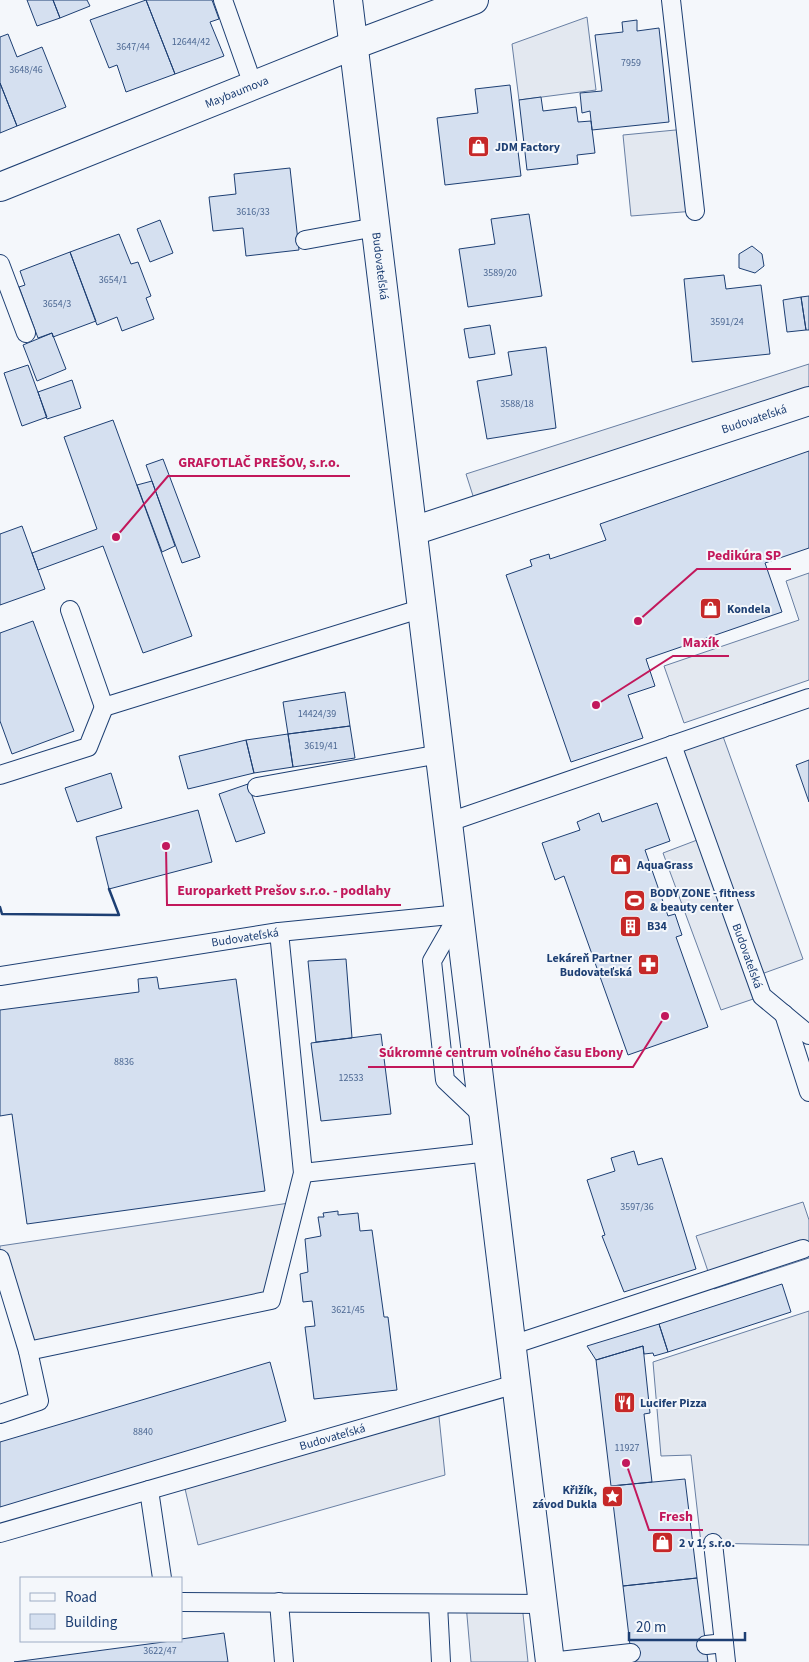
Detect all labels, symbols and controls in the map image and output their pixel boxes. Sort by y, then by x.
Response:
house number: 12644/42 [172,35,210,49]
house number: 3647/44 [116,40,150,54]
house number: 7959 [621,56,641,70]
house number: 3648/46 [9,63,43,77]
street label: Maybaumova [202,72,271,112]
shop icon: JDM Factory [467,135,491,159]
place label: JDM Factory [495,139,561,156]
house number: 3616/33 [236,205,270,219]
street label: Budovateľská [368,231,393,301]
house number: 3589/20 [483,266,517,280]
house number: 3654/1 [99,273,127,287]
house number: 3654/3 [43,297,71,311]
house number: 3591/24 [710,315,744,329]
house number: 3588/18 [500,397,534,411]
street label: Budovateľská [719,400,789,438]
callout: GRAFOTLAČ PREŠOV, s.r.o. [168,447,350,476]
text: GRAFOTLAČ PREŠOV, s.r.o. [178,453,340,473]
callout: Pedikúra SP [697,540,791,569]
text: Pedikúra SP [707,546,781,566]
shop icon: Kondela [699,597,723,621]
place label: Kondela [727,601,771,618]
callout: Maxík [673,627,729,656]
text: Maxík [683,633,720,653]
house number: 14424/39 [298,707,336,721]
house number: 3619/41 [304,739,338,753]
shop icon: AquaGrass [609,853,633,877]
place label: AquaGrass [636,857,693,874]
callout: Europarkett Prešov s.r.o. - podlahy [167,876,401,905]
text: Europarkett Prešov s.r.o. - podlahy [177,881,392,901]
place label: BODY ZONE - fitness & beauty center [650,885,755,916]
sports icon: BODY ZONE - fitness & beauty center [622,888,646,912]
building icon: B34 [619,914,643,938]
place label: B34 [647,918,668,935]
street label: Budovateľská [728,921,767,991]
street label: Budovateľská [210,924,280,951]
place label: Lekáreň Partner Budovateľská [547,950,632,981]
pharmacy icon: Lekáreň Partner Budovateľská [636,953,660,977]
callout: Súkromné centrum voľného času Ebony [368,1038,633,1067]
text: Súkromné centrum voľného času Ebony [379,1043,624,1063]
house number: 8836 [114,1055,134,1069]
house number: 12533 [339,1071,363,1085]
house number: 3597/36 [620,1200,654,1214]
house number: 3621/45 [331,1303,365,1317]
restaurant icon: Lucifer Pizza [612,1391,636,1415]
place label: Lucifer Pizza [640,1395,707,1412]
street label: Budovateľská [297,1419,367,1455]
house number: 8840 [133,1425,153,1439]
house number: 11927 [615,1441,639,1455]
place label: Křižík, závod Dukla [532,1482,597,1513]
place icon: Křižík, závod Dukla [601,1485,625,1509]
callout: Fresh [649,1501,703,1530]
text: Fresh [659,1507,693,1527]
shop icon: 2 v 1, s.r.o. [651,1531,675,1555]
place label: 2 v 1, s.r.o. [679,1535,735,1552]
legend [20,1577,182,1642]
text: Road [65,1587,97,1608]
scale bar [629,1610,745,1642]
text: Building [65,1612,118,1633]
text: 20 m [636,1617,666,1638]
house number: 3622/47 [143,1644,177,1658]

